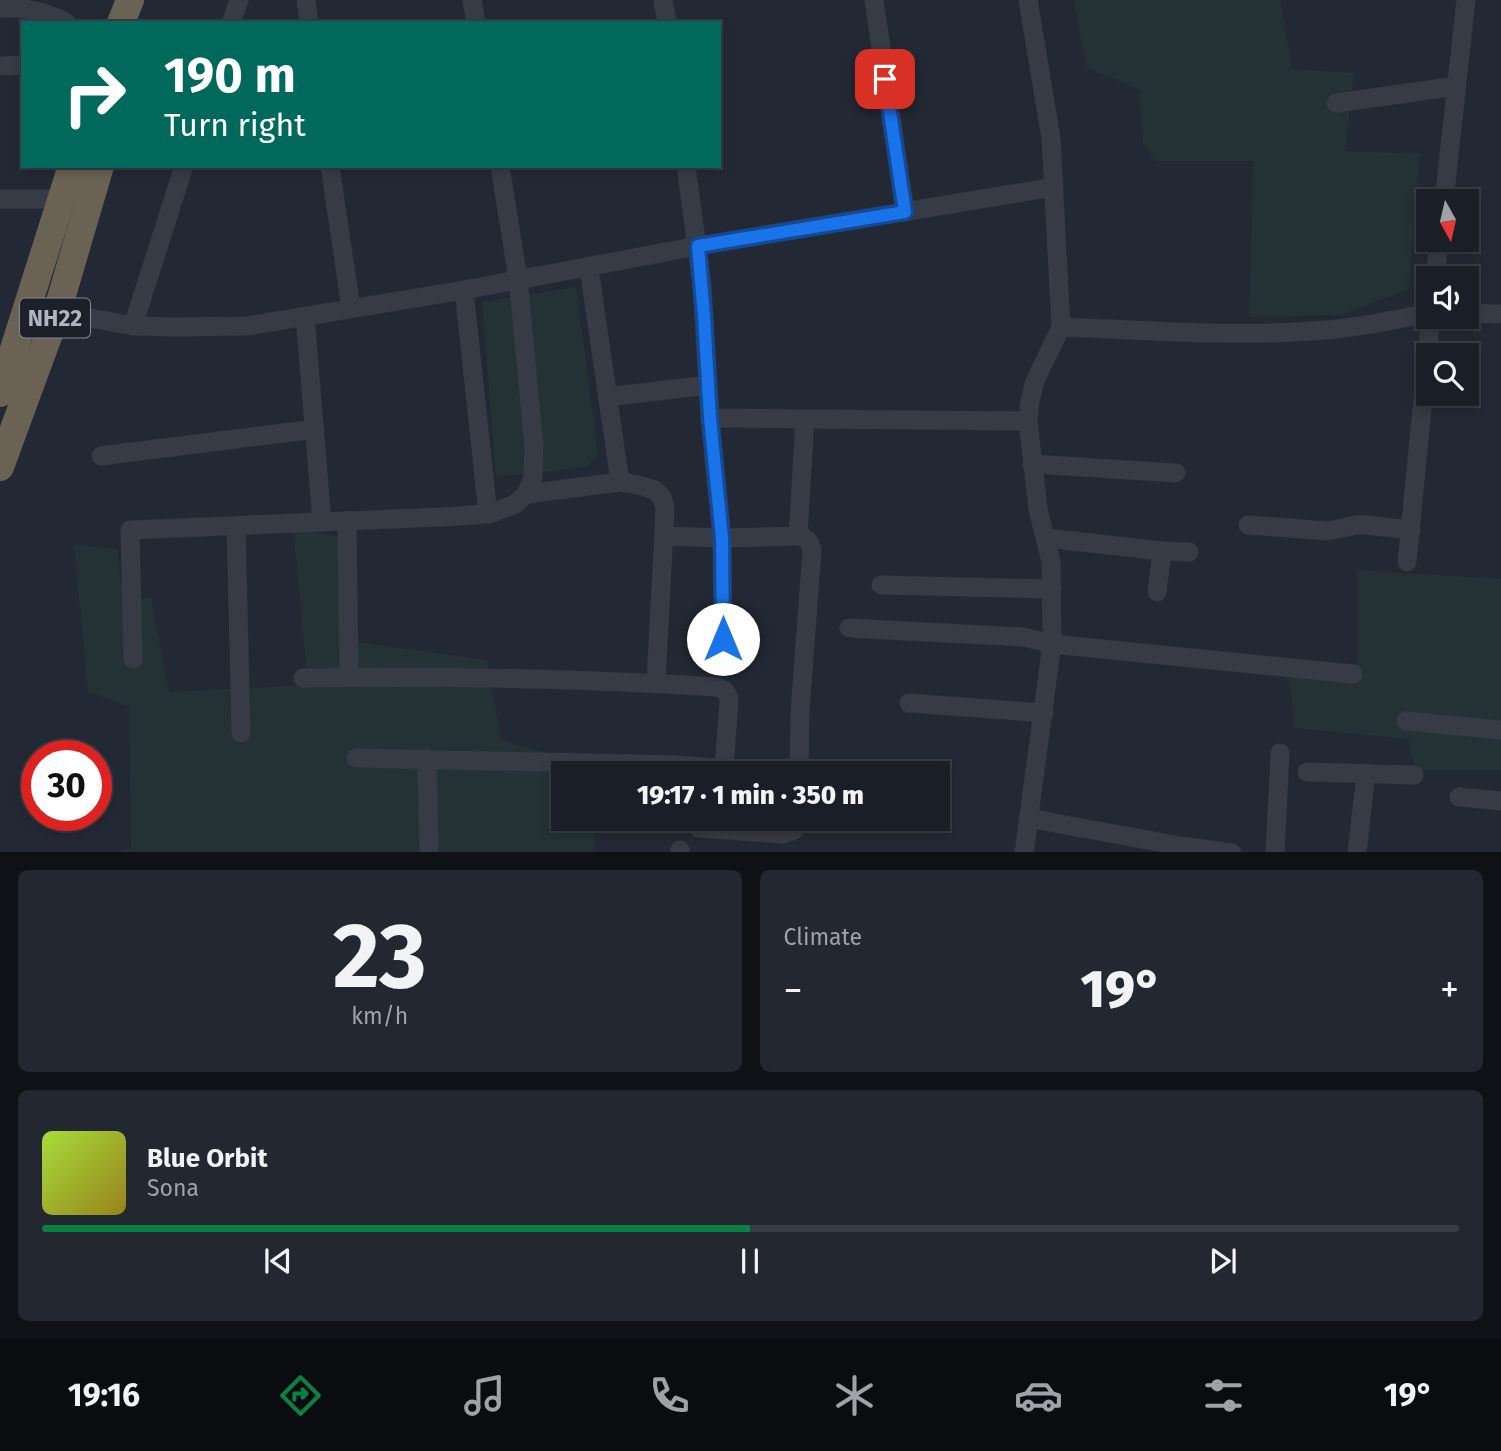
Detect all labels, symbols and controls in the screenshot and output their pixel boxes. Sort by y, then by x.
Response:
text: 190 m [164,46,296,105]
icon: right [49,49,140,140]
pin [855,49,915,109]
icon: arrive [866,60,904,98]
text: Turn right [164,106,306,144]
north arrow [1416,189,1479,252]
map controls [1416,189,1479,406]
button: sound [1416,266,1479,329]
road number: NH22 [20,298,90,338]
button: search [1416,343,1479,406]
position arrow [686,602,760,676]
speed limit sign: 30 [21,740,112,831]
text: 19:17 · 1 min · 350 m [637,780,864,811]
text: 23 [333,902,427,1011]
text: Climate [784,923,862,951]
text: 19° [1081,958,1162,1021]
text: − [784,967,803,1013]
text: + [1440,967,1459,1013]
text: km/h [351,1002,408,1030]
text: Blue Orbit [147,1143,267,1174]
text: Sona [147,1174,199,1202]
icon: previous [259,1242,297,1280]
icon: pause [731,1242,769,1280]
icon: next [1204,1242,1242,1280]
icon: directions [276,1371,325,1420]
icon: music [460,1371,509,1420]
icon: phone [645,1371,694,1420]
icon: climate [830,1371,879,1420]
icon: car [1014,1371,1063,1420]
icon: filters [1199,1371,1248,1420]
text: 19:16 [68,1376,140,1414]
text: 19° [1384,1376,1433,1414]

